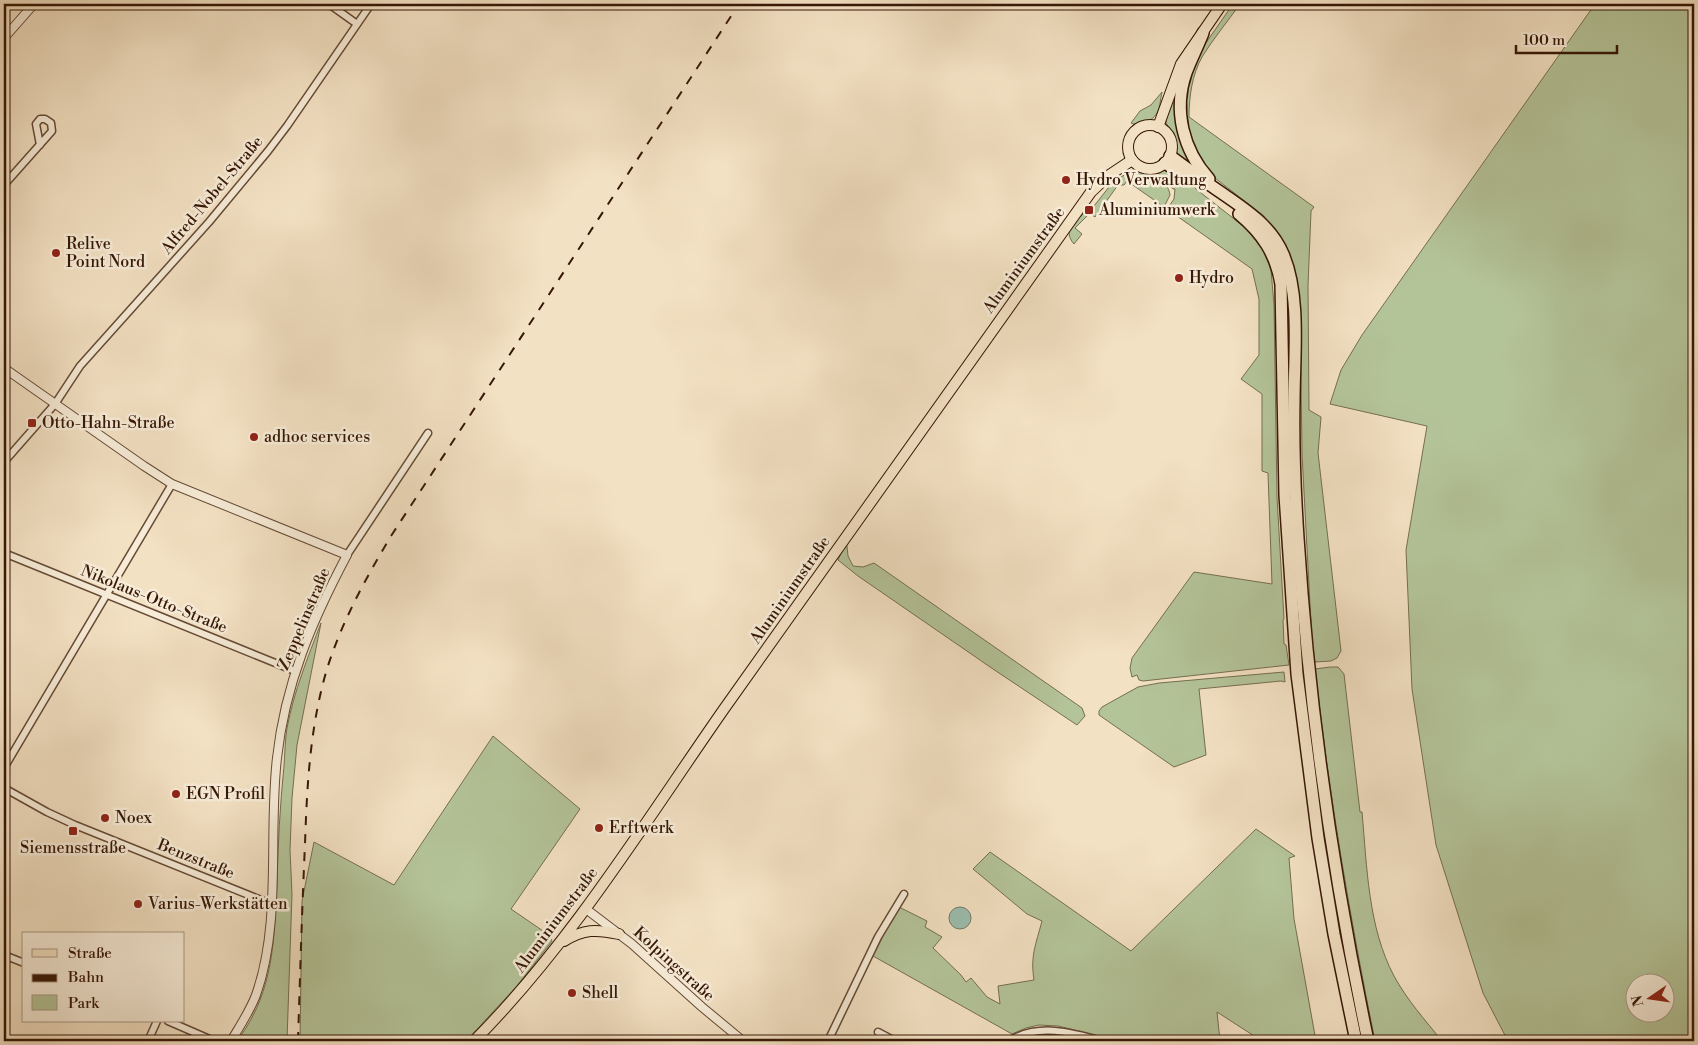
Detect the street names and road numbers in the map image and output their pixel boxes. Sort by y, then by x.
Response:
street label: Alfred-Nobel-Straße [156,132,267,259]
street label: Aluminiumstraße [978,203,1069,318]
street label: Aluminiumstraße [745,532,835,649]
street label: Nikolaus-Otto-Straße [78,560,230,638]
street label: Zeppelinstraße [273,565,335,673]
street label: Benzstraße [154,834,237,884]
street label: Aluminiumstraße [509,863,602,977]
street label: Kolpingstraße [629,922,719,1006]

